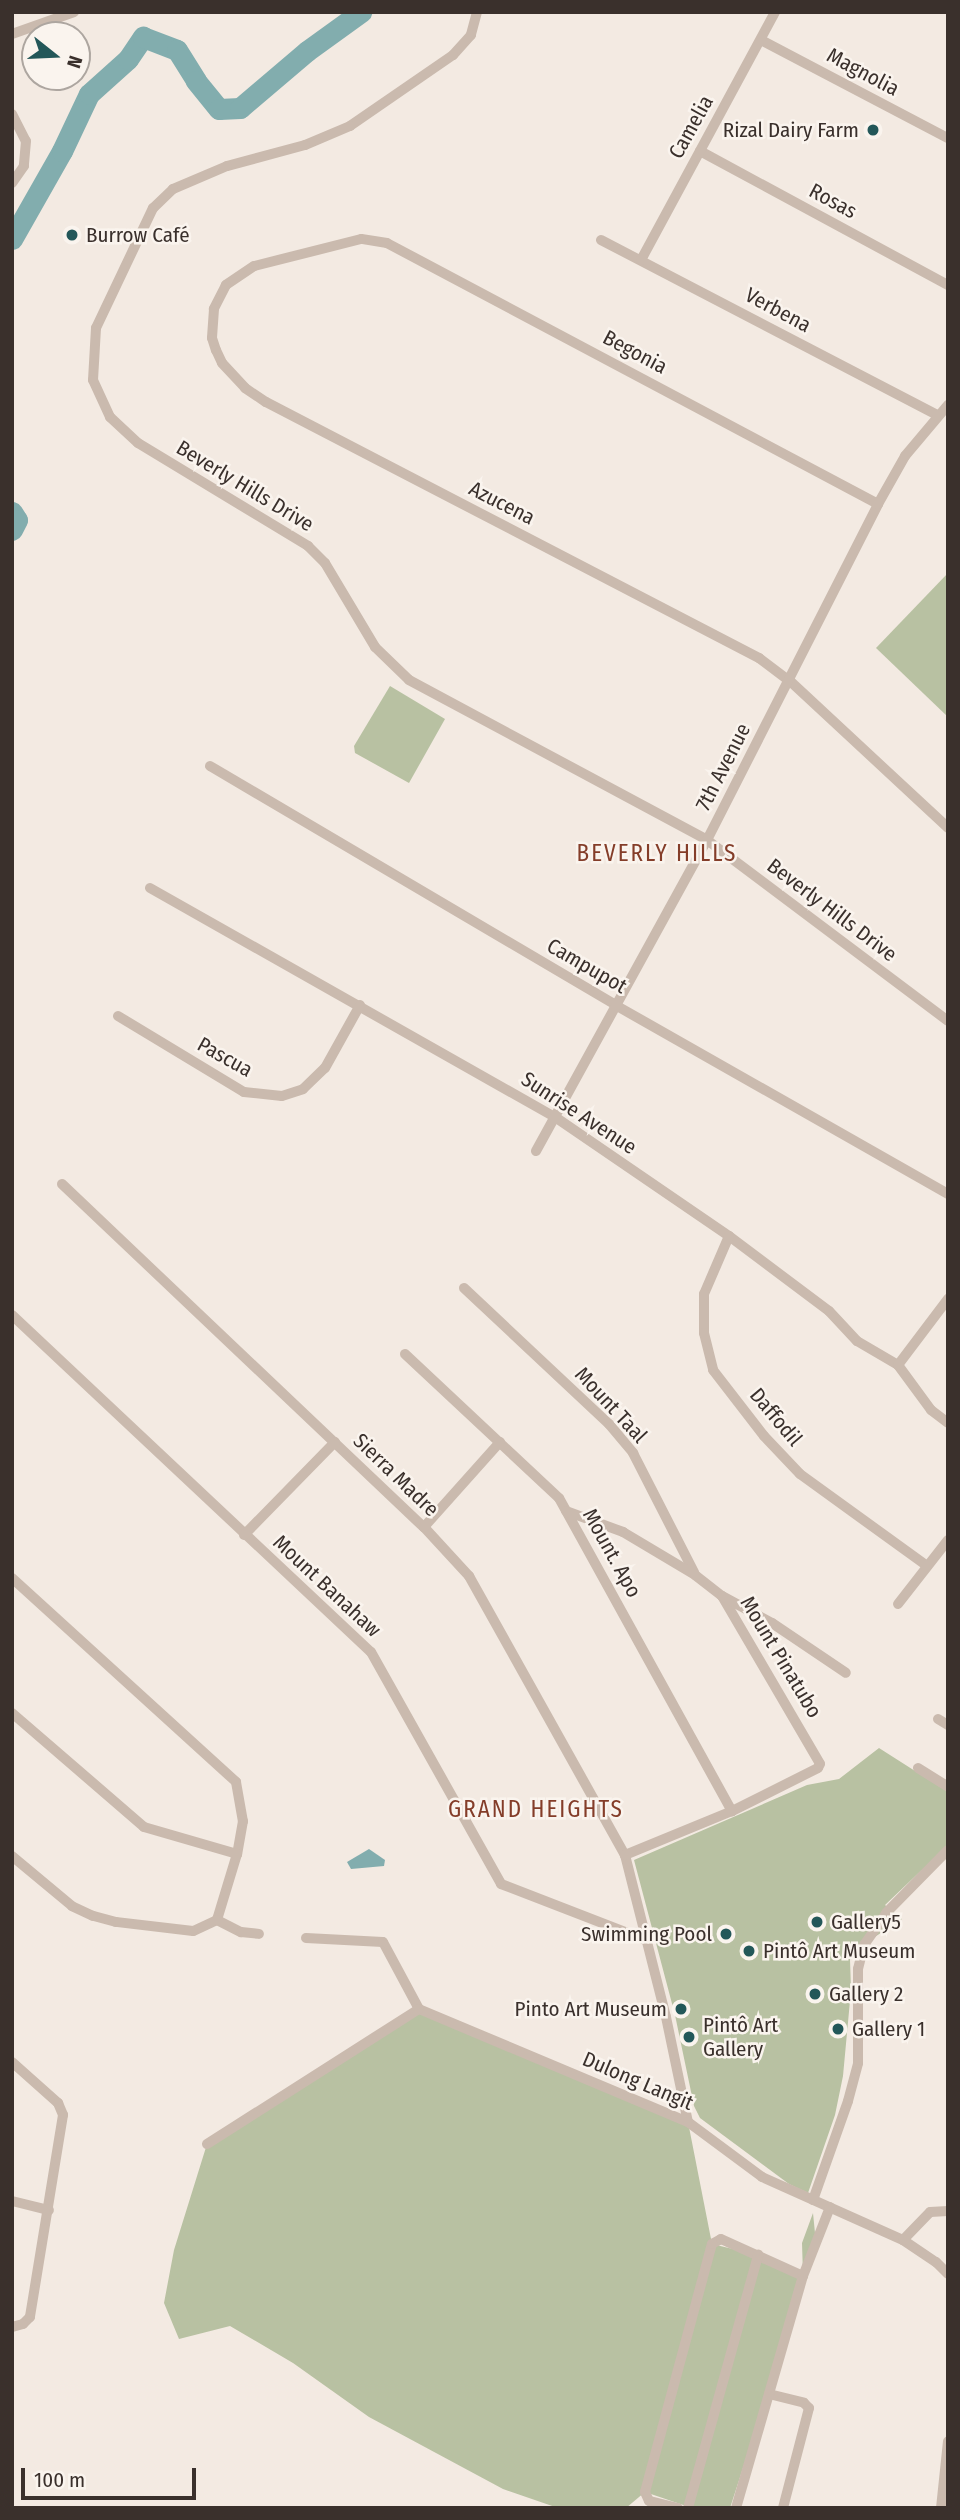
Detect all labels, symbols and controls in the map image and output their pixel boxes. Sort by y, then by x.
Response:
north arrow [21,21,91,91]
street label: Magnolia [823,43,903,101]
text: N [62,53,87,71]
street label: Camelia [663,91,719,163]
place label: Rizal Dairy Farm [723,117,859,143]
marker: Rizal Dairy Farm [865,122,881,138]
street label: Rosas [805,178,861,224]
place label: Burrow Café [86,222,190,248]
marker: Burrow Café [64,227,80,243]
street label: Verbena [741,282,815,338]
street label: Begonia [599,325,671,379]
street label: Beverly Hills Drive [172,435,318,537]
street label: Azucena [465,476,539,530]
street label: 7th Avenue [690,719,756,815]
district label: BEVERLY HILLS [578,839,736,867]
street label: Beverly Hills Drive [762,853,902,967]
street label: Campupot [543,933,631,999]
street label: Pascua [193,1032,257,1082]
street label: Sunrise Avenue [517,1066,641,1160]
street label: Mount Taal [570,1362,652,1448]
street label: Daffodil [744,1383,808,1451]
street label: Sierra Madre [348,1428,444,1522]
street label: Mount. Apo [577,1504,647,1602]
street label: Mount Banahaw [268,1530,386,1642]
street label: Mount Pinatubo [735,1592,827,1722]
district label: GRAND HEIGHTS [450,1795,622,1823]
place label: Gallery5 [831,1909,901,1935]
marker: Gallery5 [809,1914,825,1930]
place label: Swimming Pool [581,1921,712,1947]
marker: Swimming Pool [718,1926,734,1942]
place label: Pintô Art Museum [763,1938,915,1964]
marker: Pintô Art Museum [741,1943,757,1959]
place label: Gallery 2 [829,1981,903,2007]
marker: Gallery 2 [807,1986,823,2002]
place label: Pinto Art Museum [515,1996,667,2022]
marker: Pinto Art Museum [673,2001,689,2017]
place label: Pintô Art Gallery [703,2012,778,2062]
place label: Gallery 1 [852,2016,925,2042]
marker: Gallery 1 [830,2021,846,2037]
marker: Pintô Art Gallery [681,2029,697,2045]
street label: Dulong Langit [579,2046,697,2116]
scale bar [24,2454,200,2498]
text: 100 m [34,2467,85,2493]

